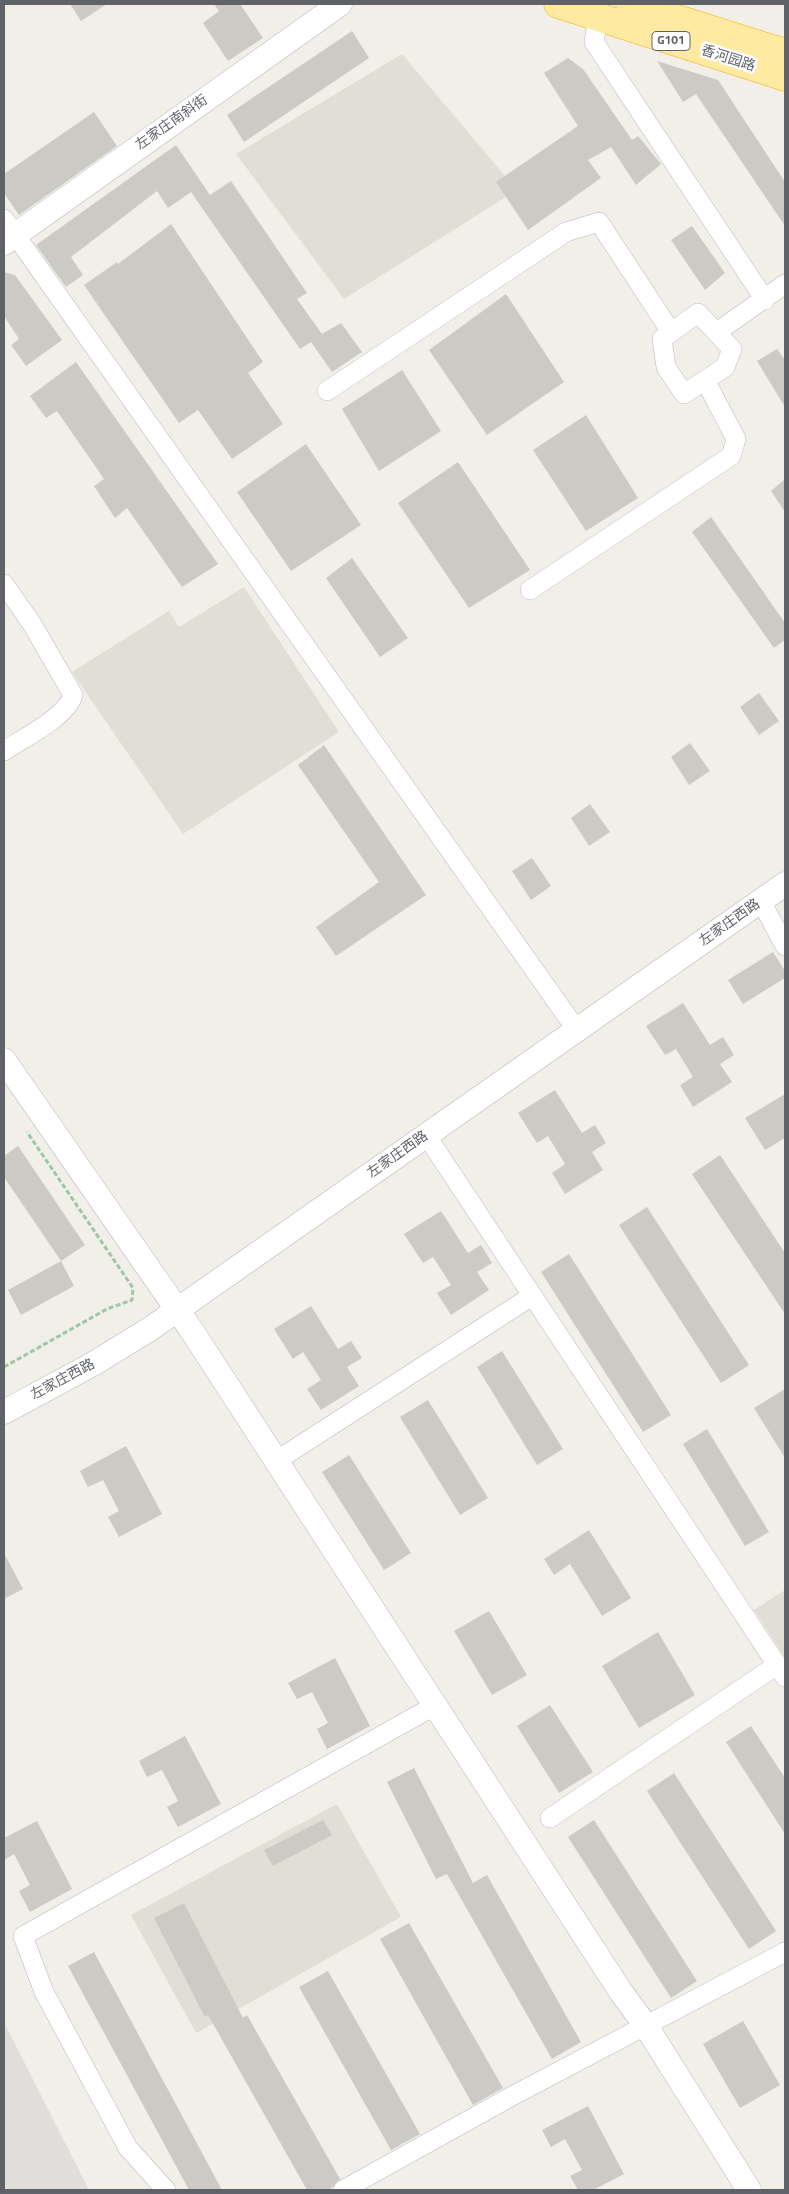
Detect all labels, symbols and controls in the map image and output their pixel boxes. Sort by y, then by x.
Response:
road number: G101 [652,31,690,50]
street label: 香河园路 [699,42,757,76]
street label: 左家庄南斜街 [133,92,211,154]
street label: 左家庄西路 [697,896,763,950]
street label: 左家庄西路 [365,1128,431,1182]
street label: 左家庄西路 [28,1356,98,1404]

